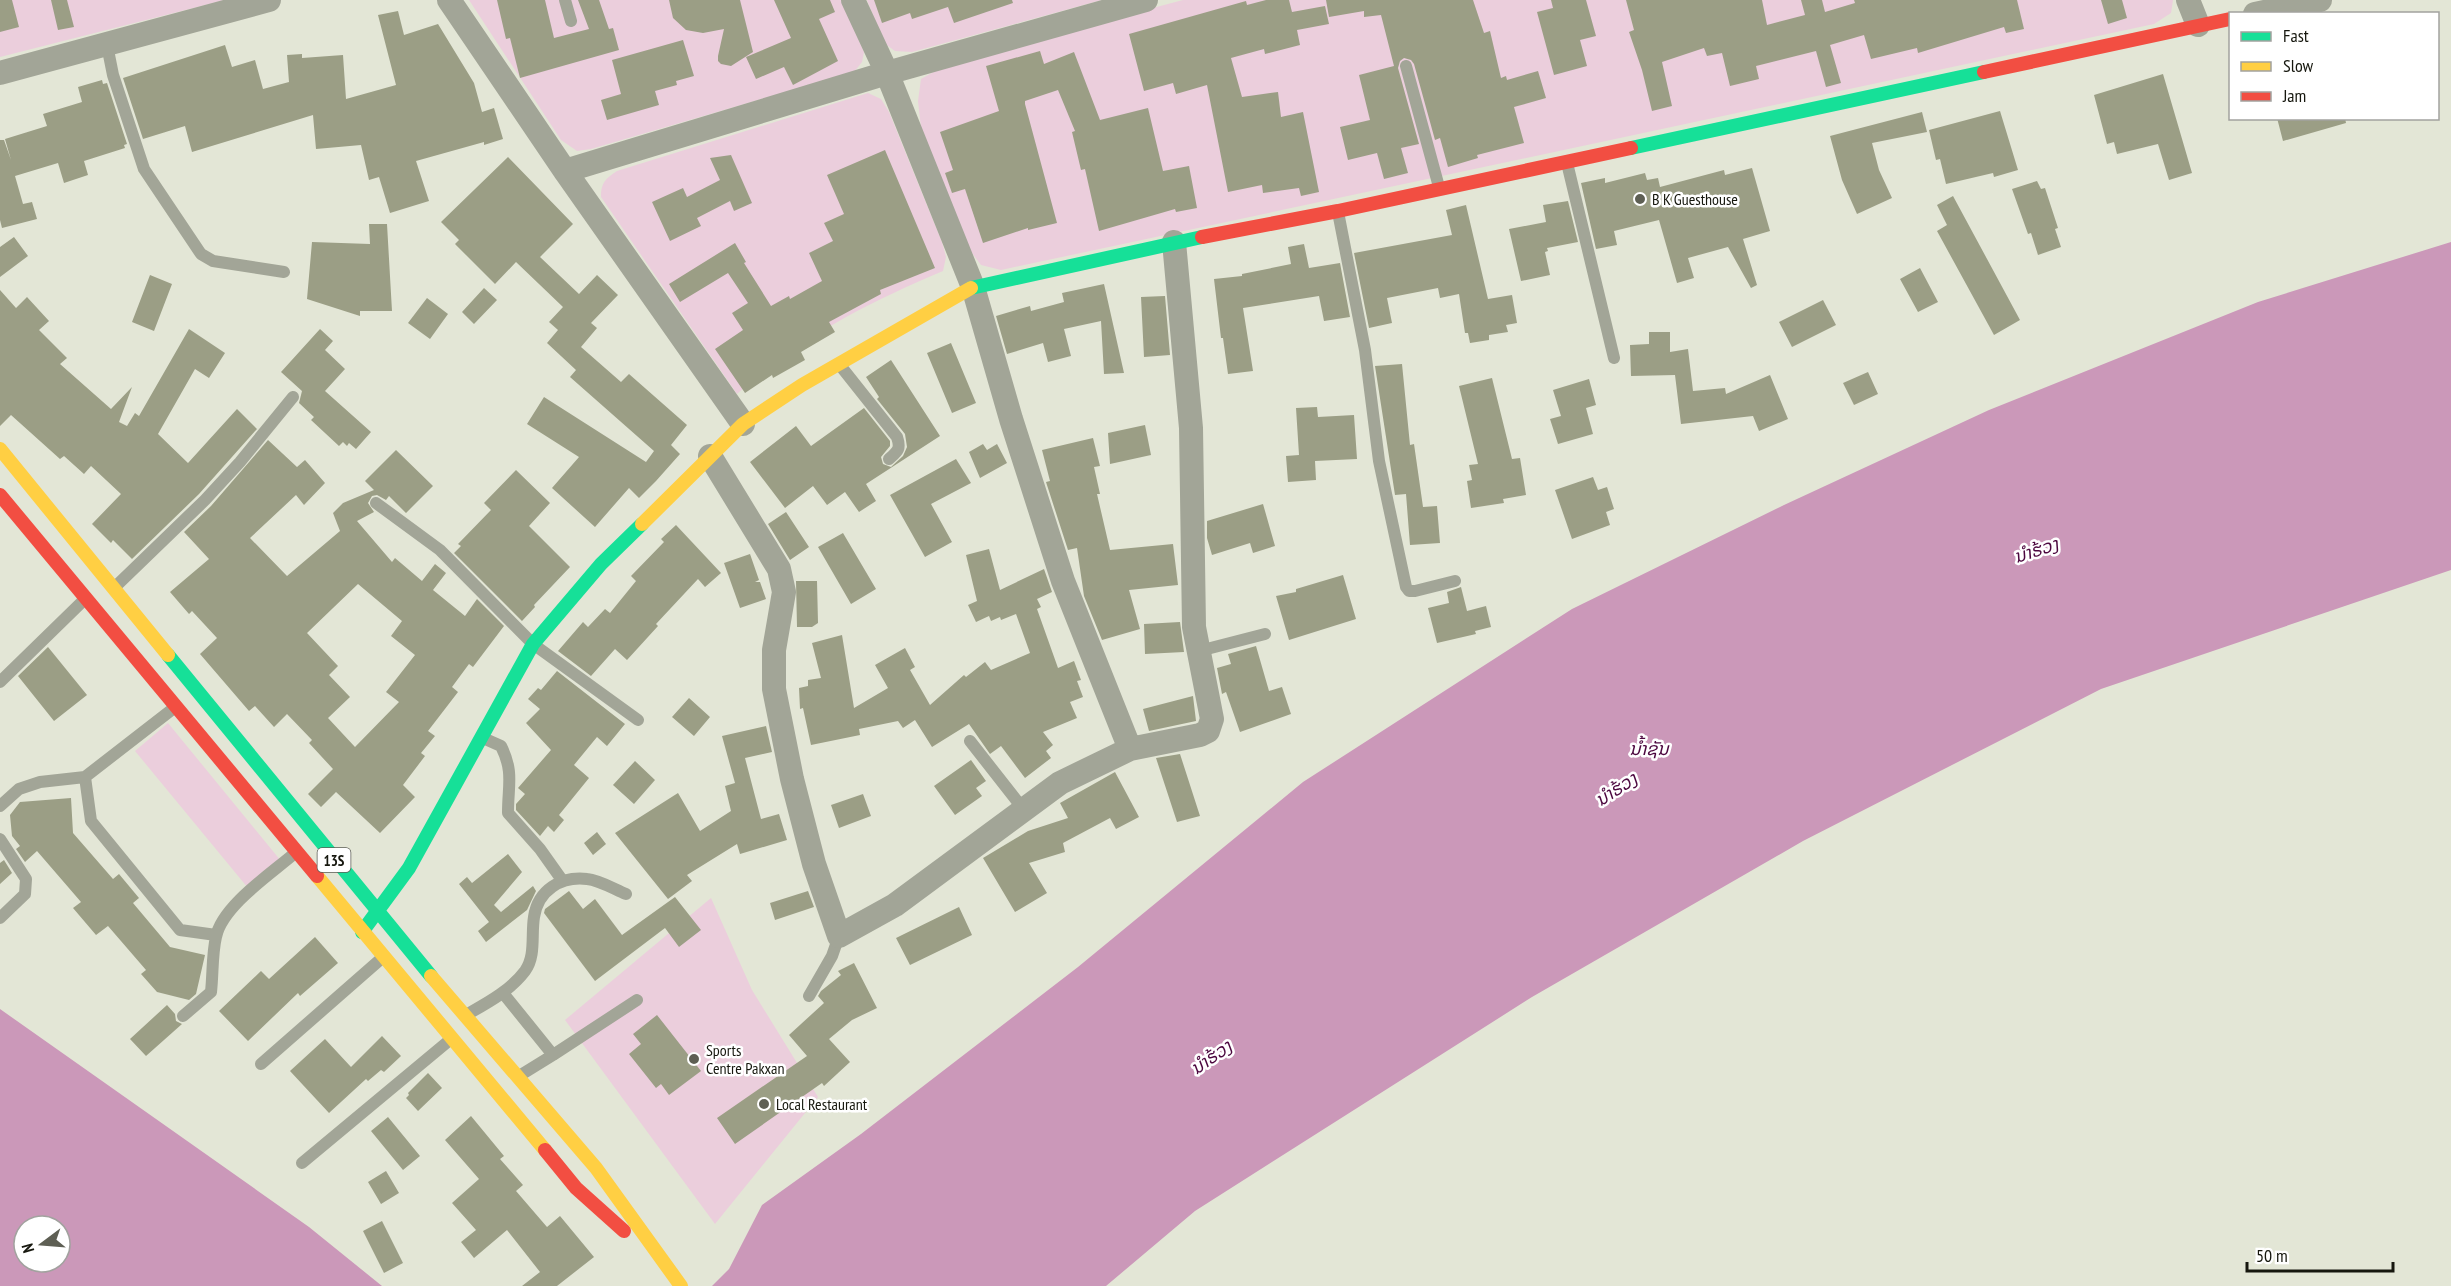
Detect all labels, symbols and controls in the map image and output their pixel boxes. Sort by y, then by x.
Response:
legend [2229,12,2439,120]
text: Fast [2283,24,2309,47]
text: Slow [2283,54,2314,77]
text: Jam [2282,84,2306,107]
place label: B K Guesthouse [1652,189,1738,209]
marker: B K Guesthouse [1633,192,1647,206]
water label: ນຳ້ຮວງ [2011,532,2062,568]
water label: ນ້ຳຊັນ [1629,735,1670,760]
water label: ນຳ້ຮວງ [1591,766,1642,811]
road number: 13S [318,848,350,872]
water label: ນຳ້ຮວງ [1186,1034,1237,1079]
place label: Sports Centre Pakxan [706,1040,785,1078]
marker: Sports Centre Pakxan [687,1052,701,1066]
place label: Local Restaurant [776,1094,868,1114]
marker: Local Restaurant [757,1097,771,1111]
north arrow [12,1214,72,1274]
scale bar [2247,1235,2392,1273]
text: N [17,1241,38,1255]
text: 50 m [2256,1244,2288,1267]

